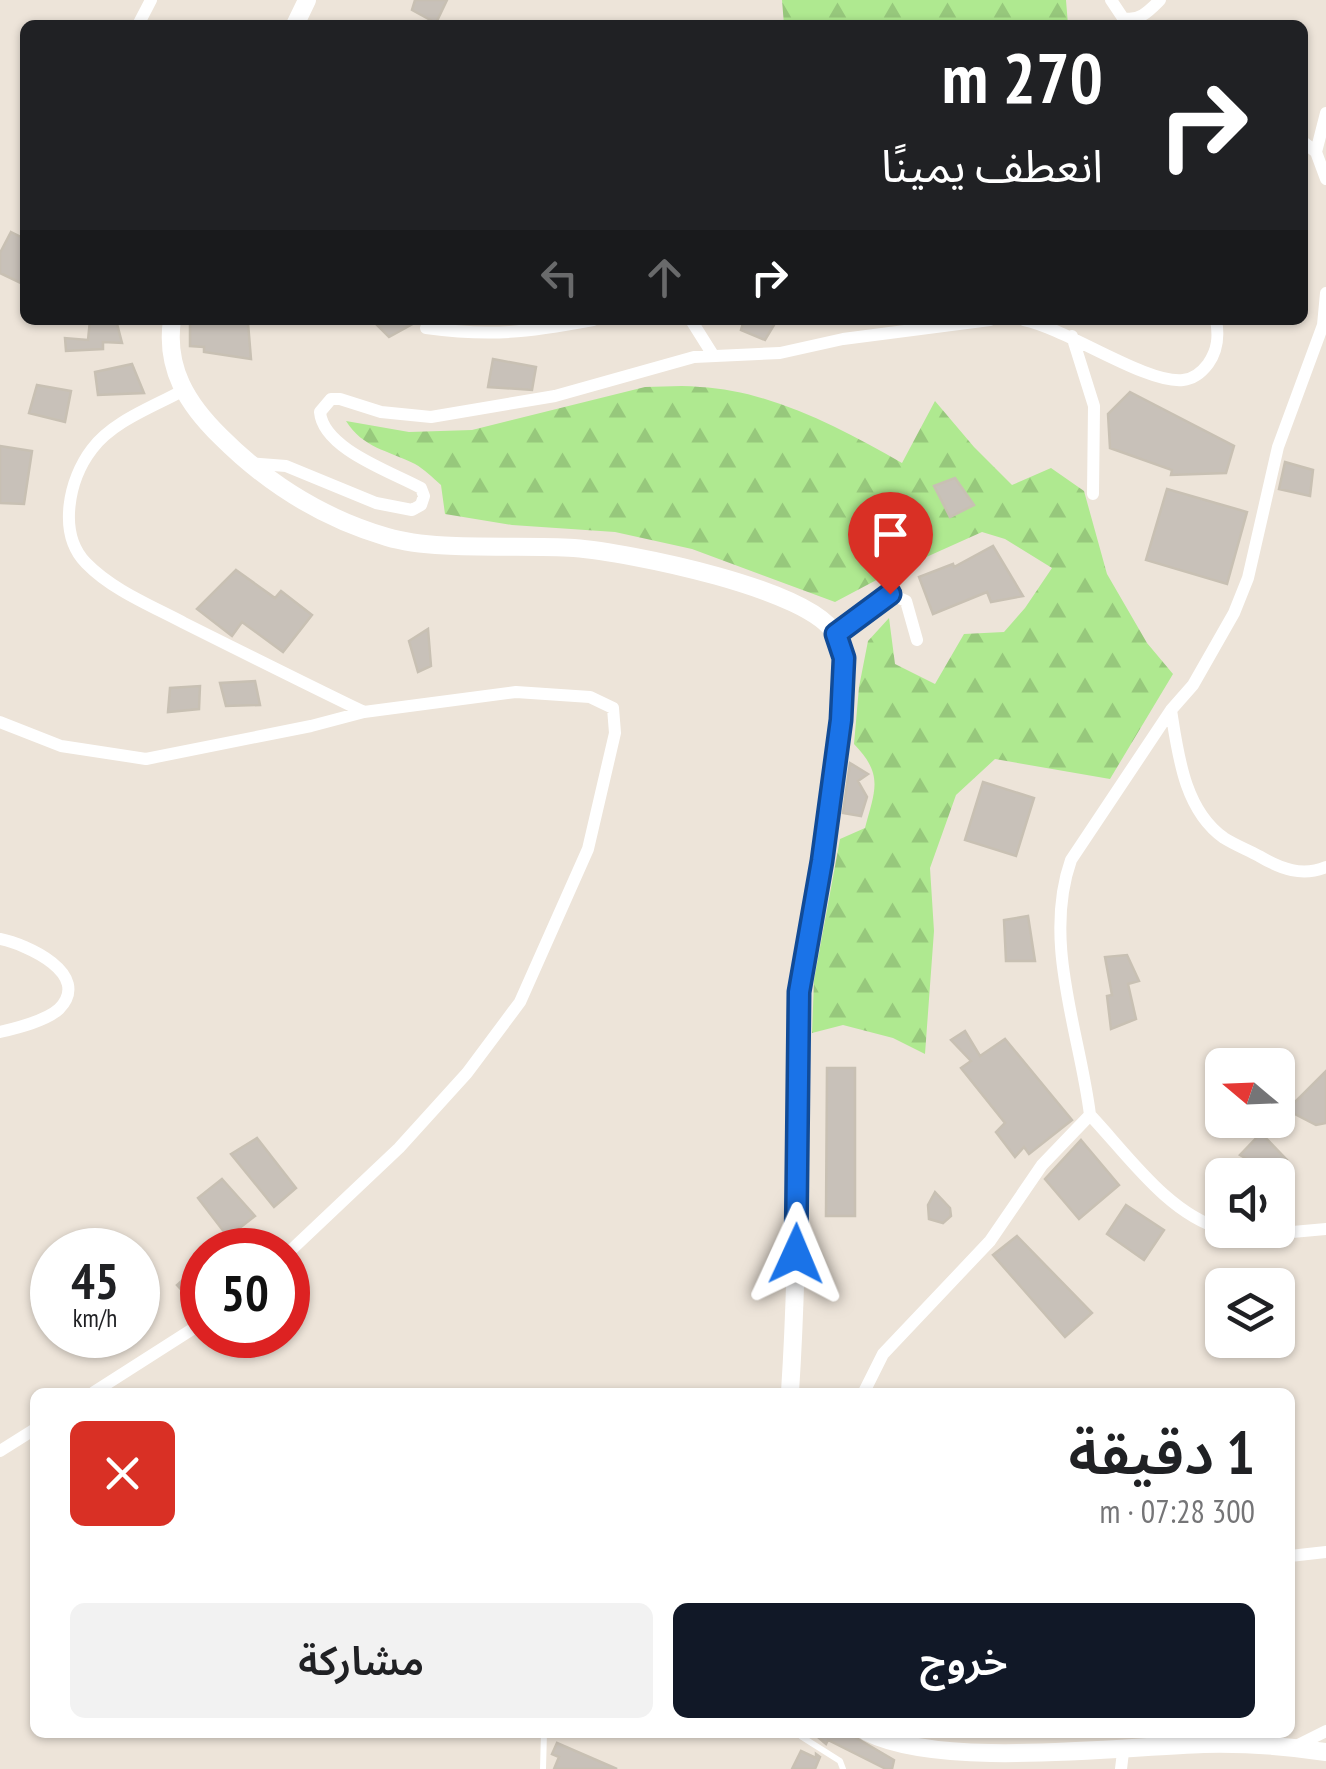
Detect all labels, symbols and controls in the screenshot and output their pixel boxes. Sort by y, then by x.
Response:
text: 270 m [942,32,1103,122]
icon: right [1138,60,1268,190]
text: انعطف يمينًا [881,136,1103,194]
icon: left [532,250,587,305]
icon: ahead [637,250,692,305]
icon: right [742,250,797,305]
pin [848,492,933,595]
icon: arrive [863,507,918,562]
north arrow [1205,1048,1295,1138]
map controls [1205,1048,1295,1358]
button: sound [1205,1158,1295,1248]
position arrow [744,1202,848,1306]
speed limit sign: 50 [180,1228,310,1358]
text: 45 [71,1248,119,1313]
button: layers [1205,1268,1295,1358]
text: km/h [73,1302,117,1334]
text: 1 دقيقة [1068,1413,1255,1491]
button: close [70,1421,175,1526]
text: 300 m · 07:28 [1100,1490,1255,1532]
button: مشاركة [70,1603,653,1718]
button: خروج [673,1603,1255,1718]

